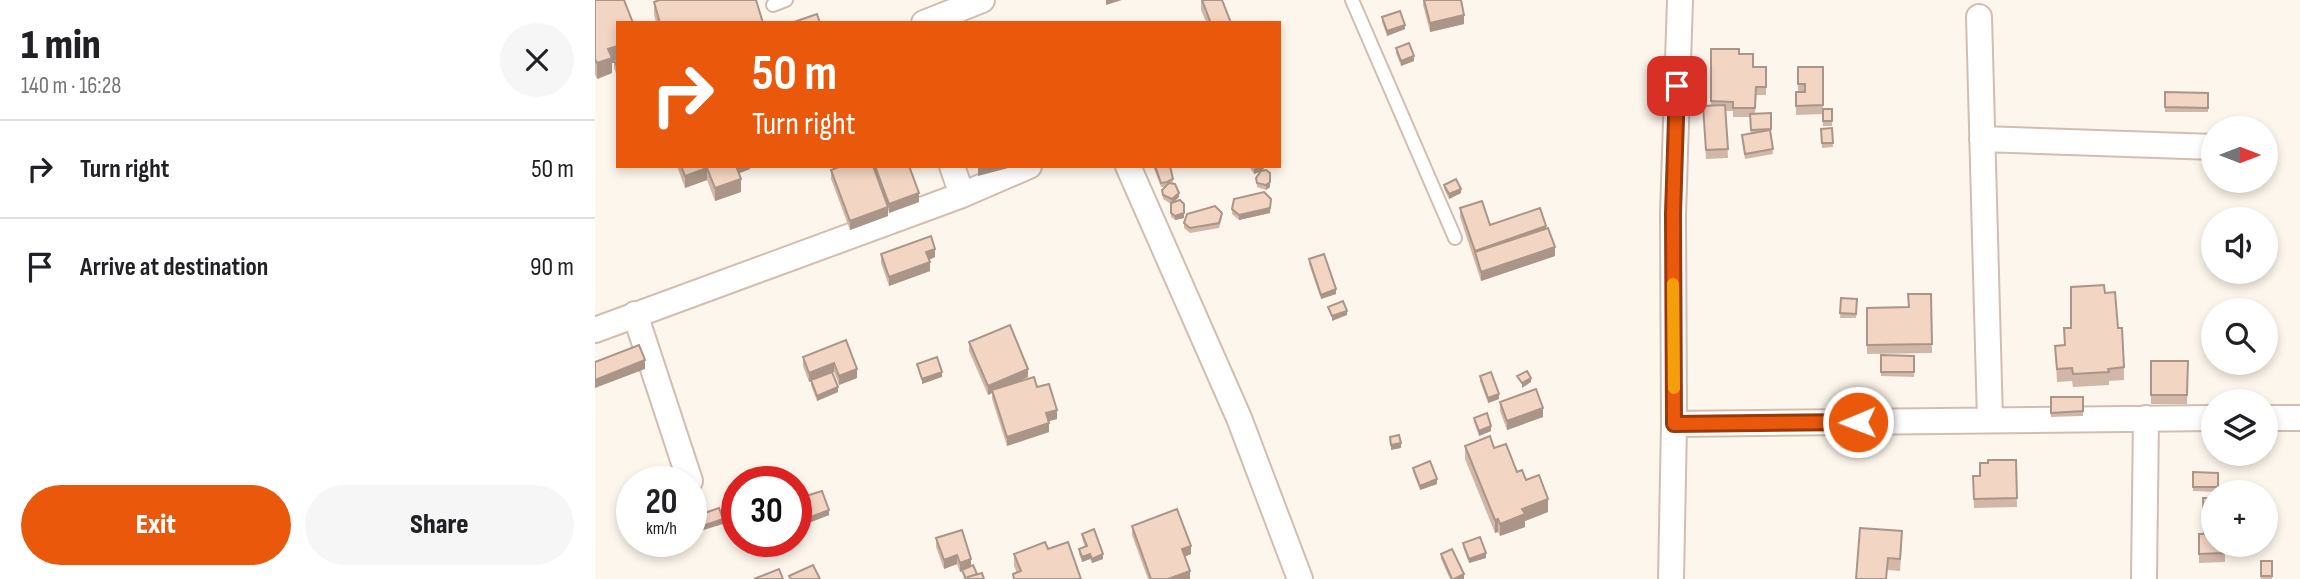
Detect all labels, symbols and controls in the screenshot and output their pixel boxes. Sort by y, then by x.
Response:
text: 1 min [21,20,101,71]
button: close [500,23,574,97]
text: 50 m [752,45,837,104]
icon: right [637,49,728,140]
pin [1647,56,1707,116]
icon: arrive [1658,67,1696,105]
text: 140 m · 16:28 [21,72,121,100]
text: Turn right [752,105,856,144]
north arrow [2201,116,2279,192]
map controls [2201,116,2278,557]
icon: right [21,150,59,188]
text: Turn right [80,154,169,185]
text: 50 m [531,154,574,185]
button: sound [2201,207,2278,284]
icon: arrive [21,248,59,286]
text: Arrive at destination [80,252,268,283]
text: 90 m [530,252,574,283]
button: search [2201,298,2278,375]
position arrow [1821,385,1895,459]
button: layers [2201,389,2278,466]
speed limit sign: 30 [721,466,812,557]
button: + [2201,480,2278,557]
text: 20 [646,481,678,524]
button: Exit [21,485,291,565]
button: Share [305,485,574,565]
text: km/h [646,518,677,539]

